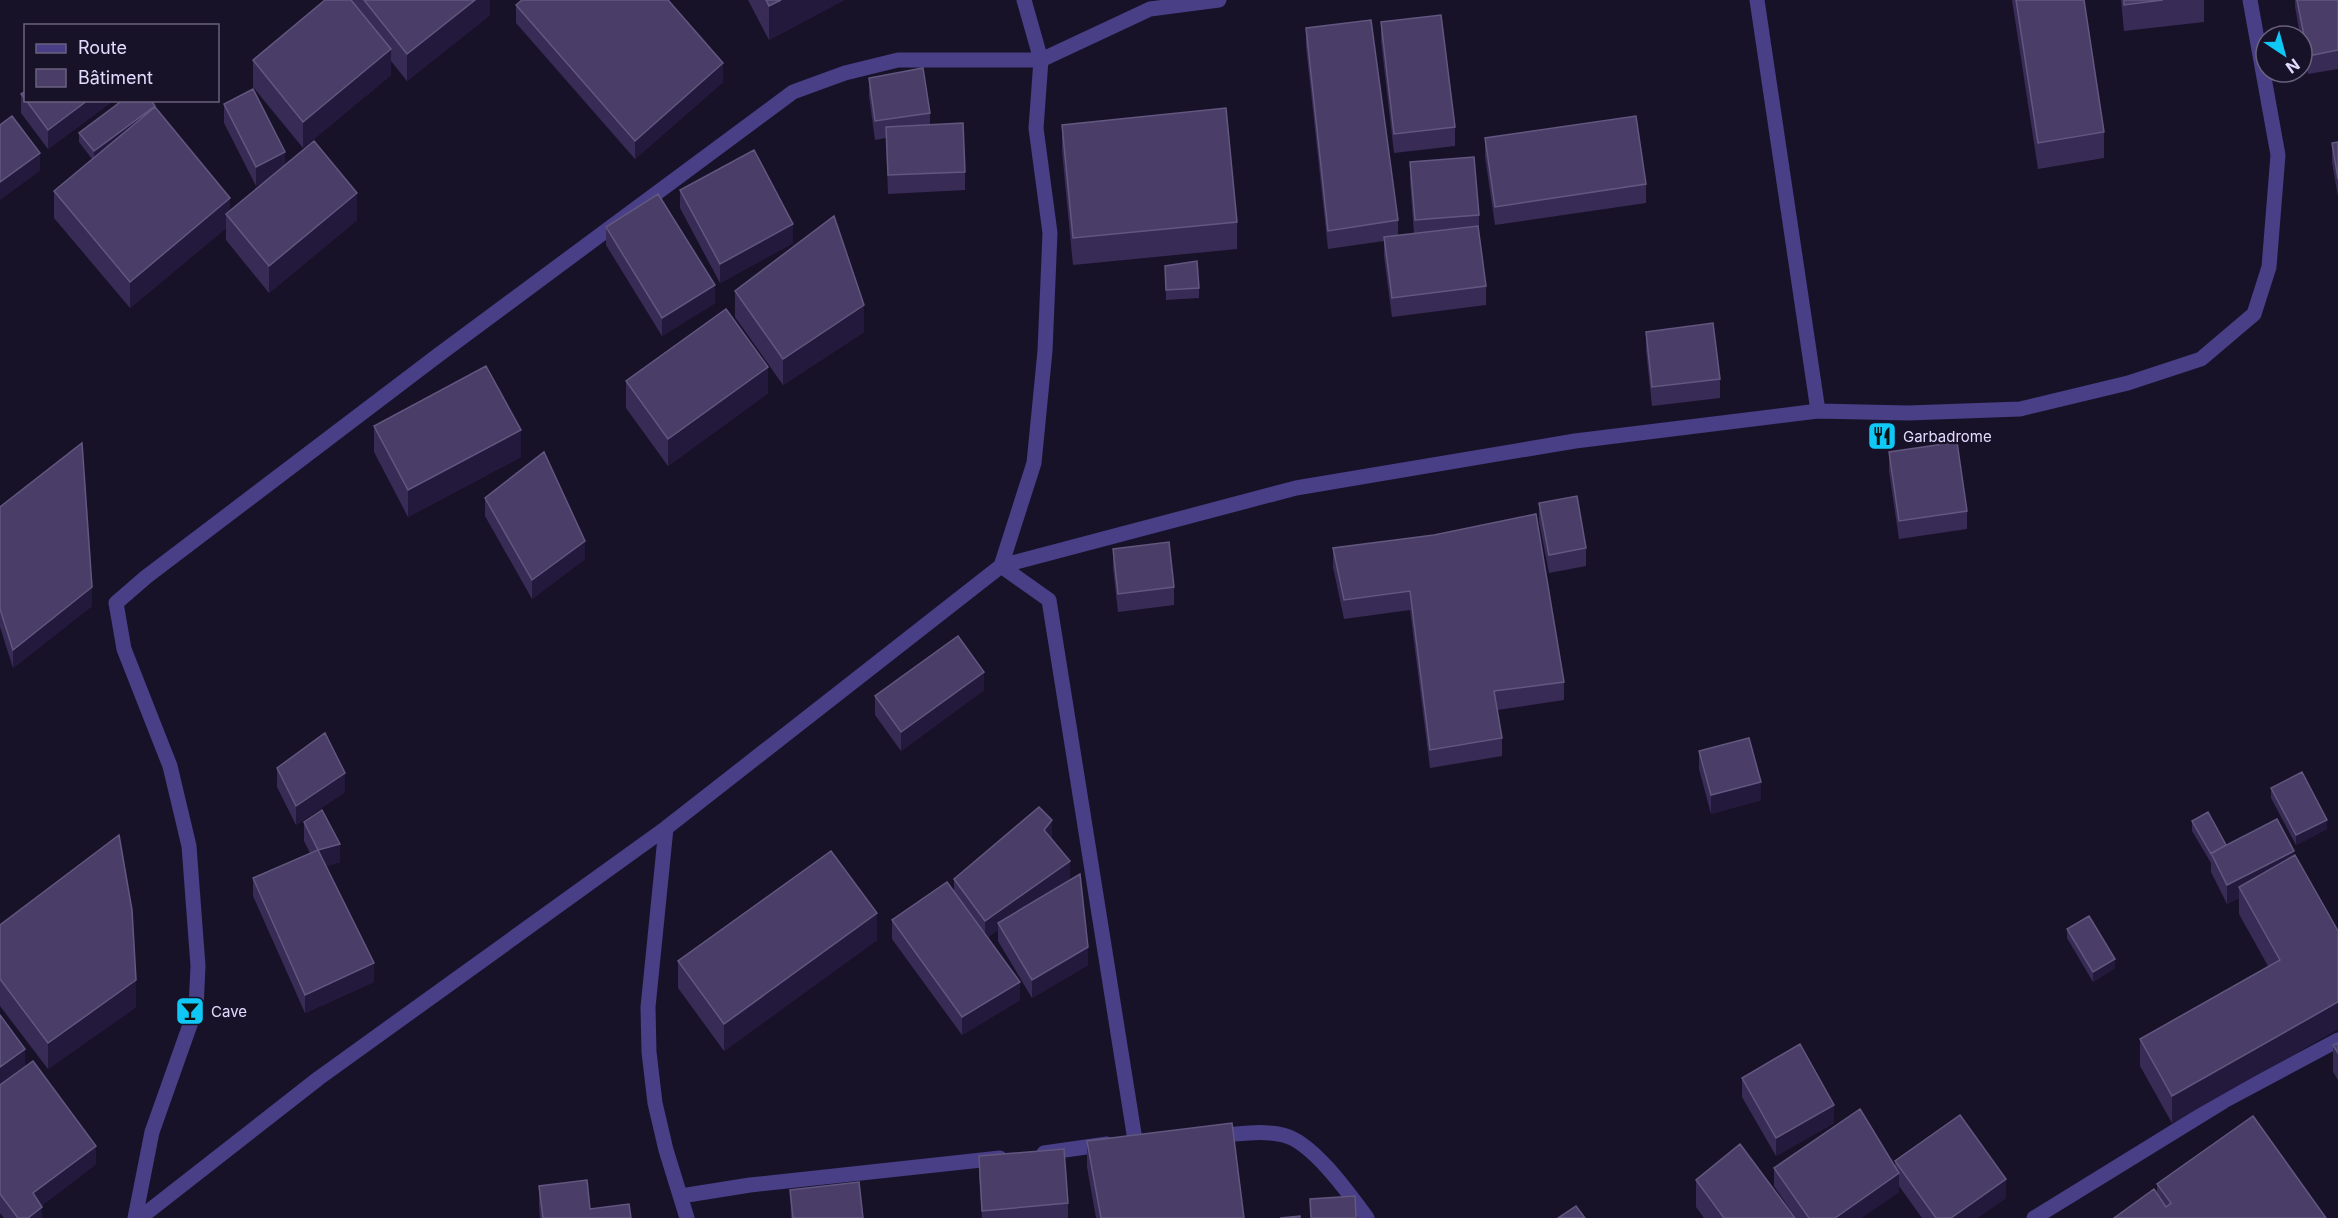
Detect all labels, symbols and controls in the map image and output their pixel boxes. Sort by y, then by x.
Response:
legend [24,24,219,102]
north arrow [2254,24,2314,84]
text: Route [78,37,127,58]
text: N [2282,54,2304,78]
text: Bâtiment [78,67,153,88]
restaurant icon: Garbadrome [1866,420,1898,452]
place label: Garbadrome [1903,427,1992,446]
bar icon: Cave [174,995,206,1027]
place label: Cave [211,1002,247,1021]

